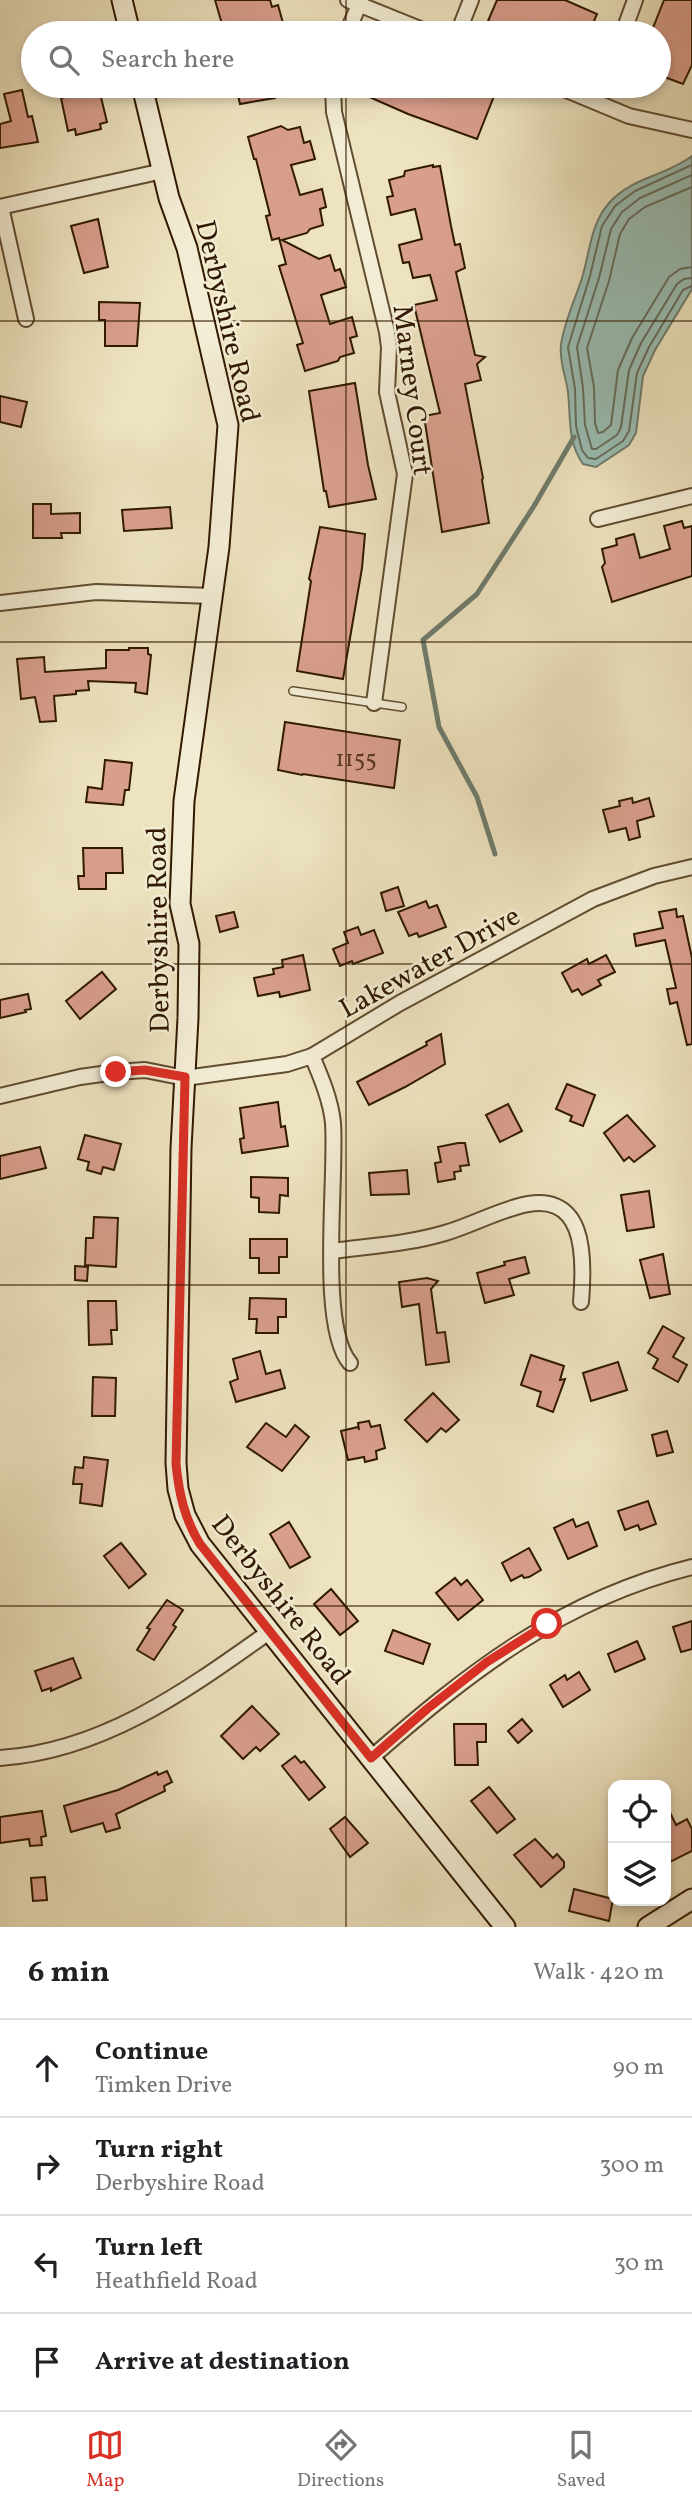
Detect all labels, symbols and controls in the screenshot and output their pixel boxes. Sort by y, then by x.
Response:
search box [21,21,671,98]
icon: search [45,41,83,79]
text: Search here [101,42,234,78]
street label: Derbyshire Road [184,217,269,427]
street label: Marney Court [382,303,441,478]
house number: 1155 [335,743,377,777]
street label: Derbyshire Road [138,826,181,1034]
street label: Lakewater Drive [333,897,528,1029]
route end [100,1056,131,1087]
street label: Derbyshire Road [201,1507,359,1694]
route start [531,1608,562,1639]
map controls [608,1780,671,1906]
button: locate [608,1780,671,1843]
button: layers [608,1843,671,1906]
text: 6 min [28,1952,110,1994]
text: Walk · 420 m [533,1957,664,1989]
text: Continue [95,2034,208,2070]
icon: ahead [28,2049,66,2087]
text: 90 m [613,2052,664,2084]
text: Timken Drive [95,2070,232,2102]
text: Turn right [95,2132,223,2168]
icon: right [28,2147,66,2185]
text: 300 m [600,2150,664,2182]
text: Derbyshire Road [95,2168,265,2200]
text: Turn left [95,2230,203,2266]
icon: left [28,2245,66,2283]
text: 30 m [614,2248,664,2280]
text: Heathfield Road [95,2266,258,2298]
icon: arrive [28,2343,66,2381]
text: Arrive at destination [95,2344,350,2380]
tab: Map [86,2426,124,2494]
tab: Directions [297,2426,384,2494]
tab: Saved [557,2426,606,2494]

